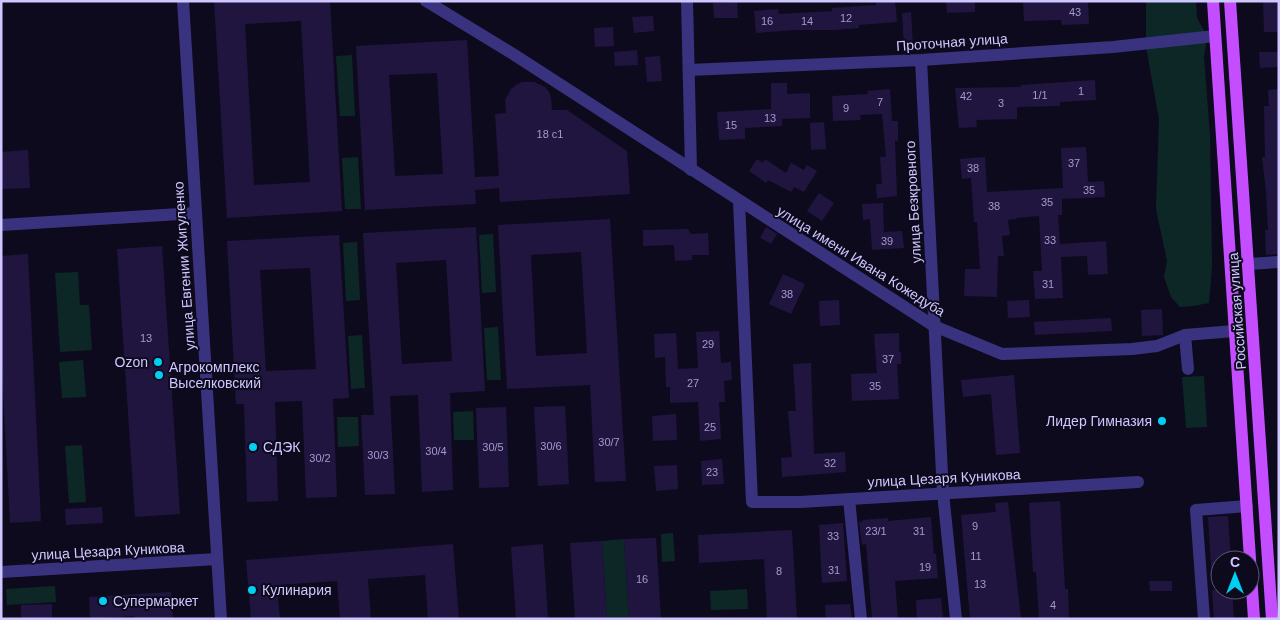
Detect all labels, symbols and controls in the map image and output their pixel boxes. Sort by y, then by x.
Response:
house number: 43 [1069,6,1081,18]
house number: 12 [840,12,852,24]
house number: 16 [761,15,773,27]
house number: 14 [801,15,813,27]
street label: Проточная улица [896,30,1009,54]
house number: 1 [1078,85,1084,97]
house number: 1/1 [1032,89,1048,101]
house number: 42 [960,90,972,102]
house number: 7 [877,96,883,108]
house number: 3 [998,97,1004,109]
house number: 9 [843,102,849,114]
house number: 13 [764,112,776,124]
house number: 15 [725,119,737,131]
house number: 18 с1 [537,128,563,140]
street label: улица Безкровного [902,140,924,264]
house number: 37 [1068,157,1080,169]
house number: 38 [967,162,979,174]
street label: улица Евгении Жигуленко [170,181,198,351]
house number: 35 [1083,184,1095,196]
house number: 35 [1041,196,1053,208]
house number: 38 [988,200,1000,212]
street label: улица имени Ивана Кожедуба [774,203,948,320]
house number: 33 [1044,234,1056,246]
house number: 39 [881,235,893,247]
street label: Российская улица [1225,252,1249,370]
house number: 31 [1042,278,1054,290]
house number: 38 [781,288,793,300]
house number: 13 [140,332,152,344]
house number: 29 [702,338,714,350]
house number: 37 [882,353,894,365]
place label: Ozon [115,354,148,370]
marker: Ozon [152,356,164,368]
place label: Агрокомплекс Выселковский [169,359,261,391]
marker: Агрокомплекс Выселковский [153,369,165,381]
house number: 27 [687,377,699,389]
house number: 35 [869,380,881,392]
place label: Лидер Гимназия [1046,413,1152,429]
marker: Лидер Гимназия [1156,415,1168,427]
house number: 25 [704,421,716,433]
house number: 30/7 [598,436,620,448]
place label: СДЭК [263,439,301,455]
house number: 30/6 [540,440,562,452]
marker: СДЭК [247,441,259,453]
house number: 30/5 [482,441,504,453]
house number: 30/4 [425,445,447,457]
house number: 30/3 [367,449,389,461]
house number: 30/2 [309,452,331,464]
house number: 32 [824,457,836,469]
house number: 23 [706,466,718,478]
street label: улица Цезаря Куникова [867,466,1021,490]
house number: 9 [972,520,978,532]
house number: 23/1 [865,525,887,537]
house number: 31 [913,525,925,537]
house number: 33 [827,530,839,542]
street label: улица Цезаря Куникова [31,539,185,563]
house number: 11 [970,550,982,562]
north arrow [1210,550,1260,600]
text: С [1230,554,1240,570]
house number: 19 [919,561,931,573]
house number: 31 [828,564,840,576]
house number: 8 [776,565,782,577]
house number: 16 [636,573,648,585]
house number: 13 [974,578,986,590]
place label: Кулинария [262,582,332,598]
marker: Кулинария [246,584,258,596]
place label: Супермаркет [113,593,199,609]
marker: Супермаркет [97,595,109,607]
house number: 4 [1050,599,1056,611]

